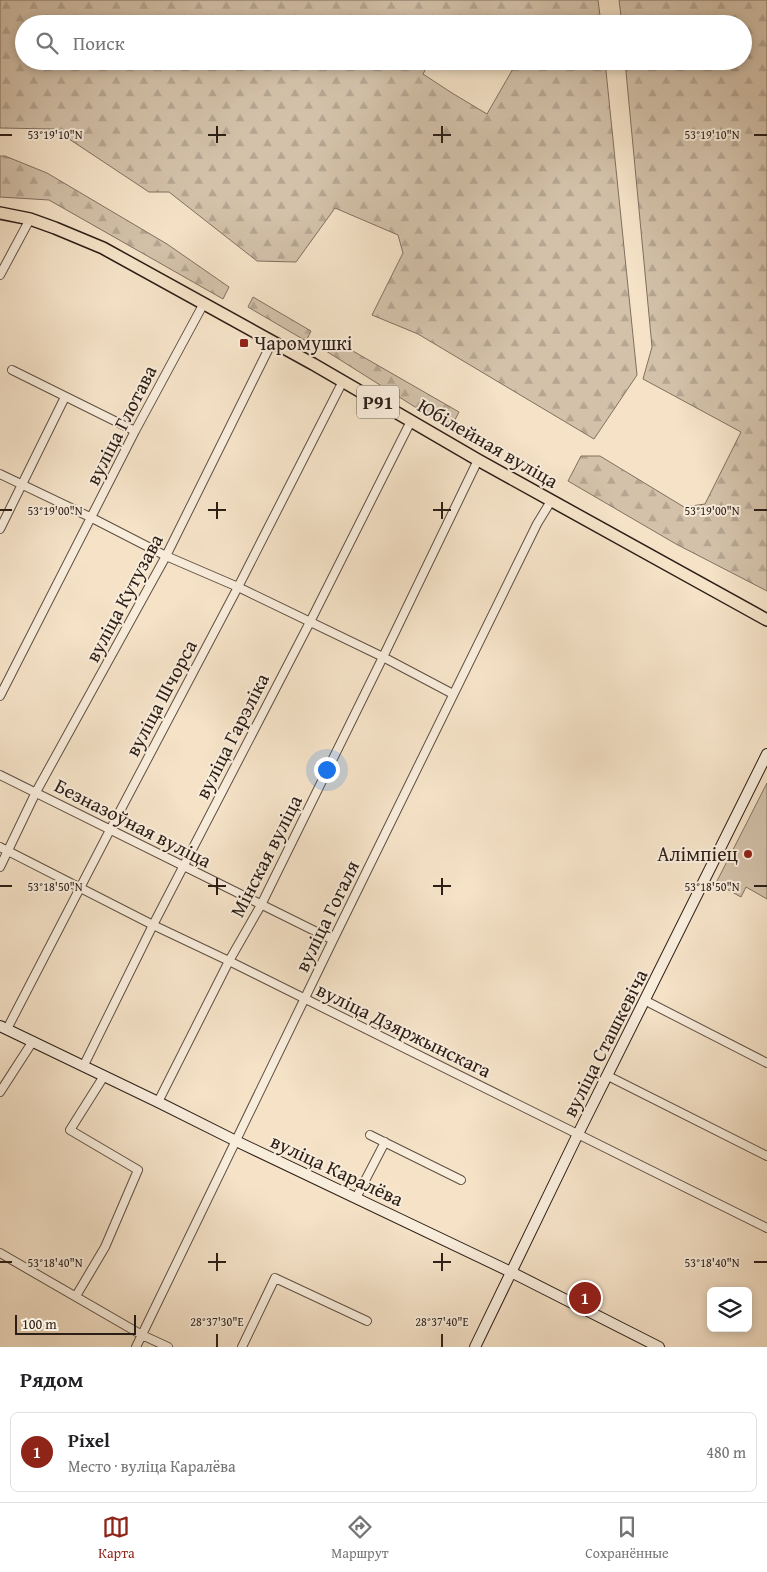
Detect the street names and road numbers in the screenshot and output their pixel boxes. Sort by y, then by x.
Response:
street label: вуліца Глотава [78,359,163,490]
road number: Р91 [357,386,399,418]
street label: Юбілейная вуліца [412,390,564,495]
street label: вуліца Кутузава [78,528,170,667]
street label: вуліца Шчорса [118,634,204,761]
street label: вуліца Гарэліка [187,667,276,804]
street label: Безназоўная вуліца [50,770,217,875]
street label: Мінская вуліца [222,789,309,922]
street label: вуліца Гогаля [287,855,366,976]
street label: вуліца Сташкевіча [555,963,655,1122]
street label: вуліца Дзяржынскага [312,975,497,1085]
street label: вуліца Каралёва [266,1126,409,1213]

